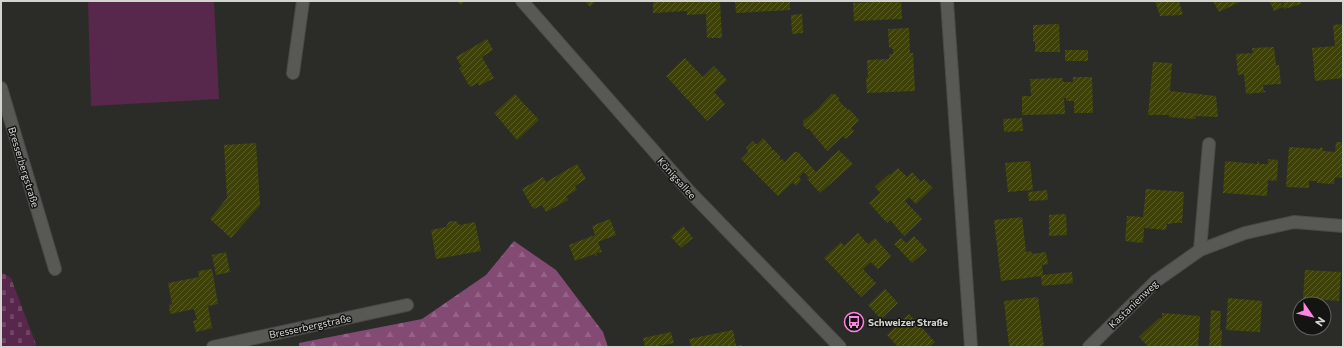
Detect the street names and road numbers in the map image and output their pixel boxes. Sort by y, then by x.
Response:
street label: Bresserbergstraße [6,125,42,209]
street label: Königsallee [655,155,699,201]
street label: Kastanienweg [1106,277,1160,330]
street label: Bresserbergstraße [268,311,352,341]

